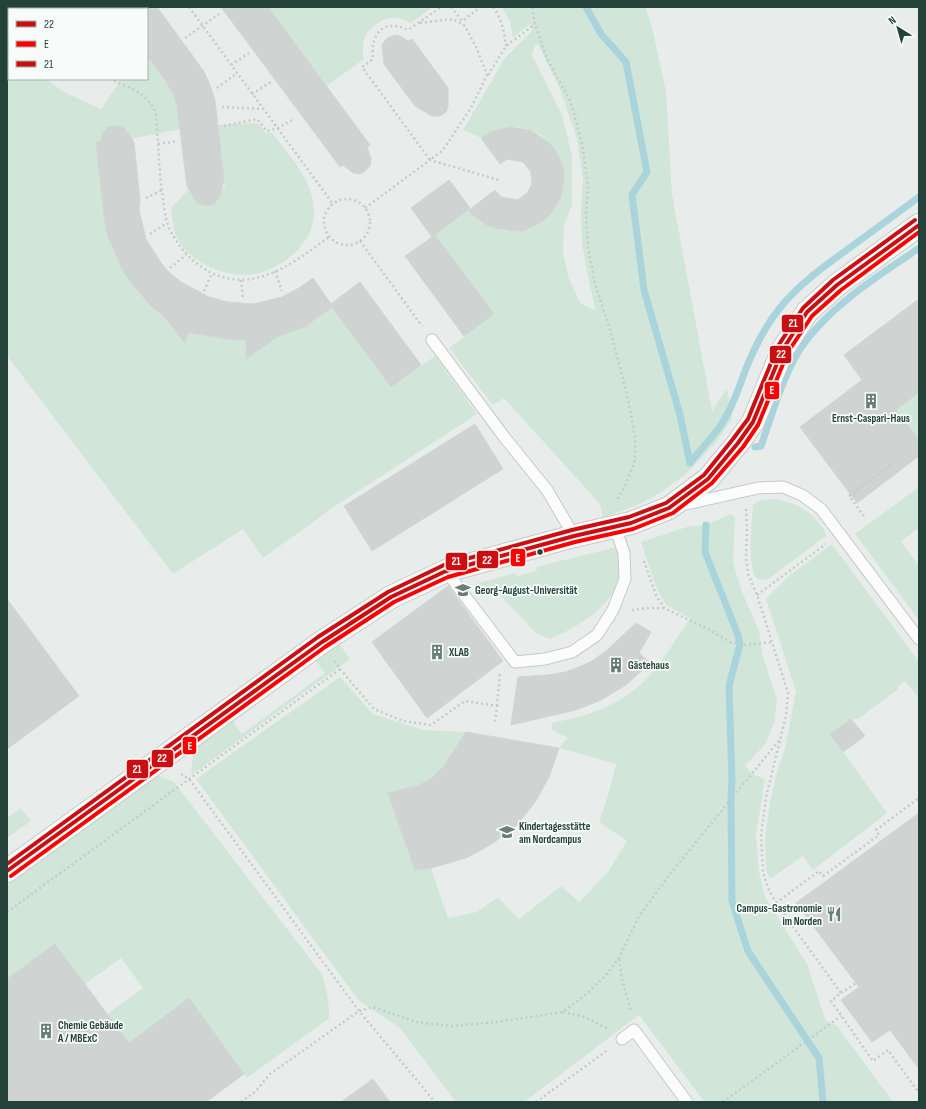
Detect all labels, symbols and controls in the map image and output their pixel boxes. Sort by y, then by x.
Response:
legend [8,8,148,80]
north arrow [878,8,918,48]
text: N [886,13,899,27]
text: 22 [44,17,54,32]
text: E [44,37,49,52]
text: 21 [44,57,54,72]
line badge: 21 [781,314,804,333]
text: 21 [788,317,798,330]
line badge: 22 [769,345,792,364]
text: 22 [776,348,786,361]
line badge: E [764,381,780,400]
text: E [770,384,775,397]
building icon: Ernst-Caspari-Haus [862,392,880,410]
place label: Ernst-Caspari-Haus [832,412,910,425]
unlabelled marker [535,547,545,557]
line badge: E [510,548,526,567]
line badge: 22 [476,550,499,569]
line badge: 21 [445,552,468,571]
text: E [516,552,521,565]
text: 22 [482,554,492,567]
text: 21 [451,555,461,568]
school or university icon: Georg-August-Universität [454,581,472,599]
place label: Georg-August-Universität [475,584,578,597]
building icon: XLAB [428,643,446,661]
place label: XLAB [448,646,469,659]
building icon: Gästehaus [607,656,625,674]
place label: Gästehaus [628,659,669,672]
line badge: E [182,736,197,755]
text: E [188,740,193,753]
line badge: 22 [151,749,174,768]
text: 22 [157,752,167,765]
line badge: 21 [126,759,149,779]
text: 21 [132,763,142,776]
place label: Kindertagesstätte am Nordcampus [519,820,591,846]
school or university icon: Kindertagesstätte am Nordcampus [498,823,516,841]
place label: Campus-Gastronomie im Norden [737,902,822,928]
restaurant icon: Campus-Gastronomie im Norden [825,905,843,923]
place label: Chemie Gebäude A / MBExC [57,1019,124,1045]
building icon: Chemie Gebäude A / MBExC [37,1022,55,1040]

